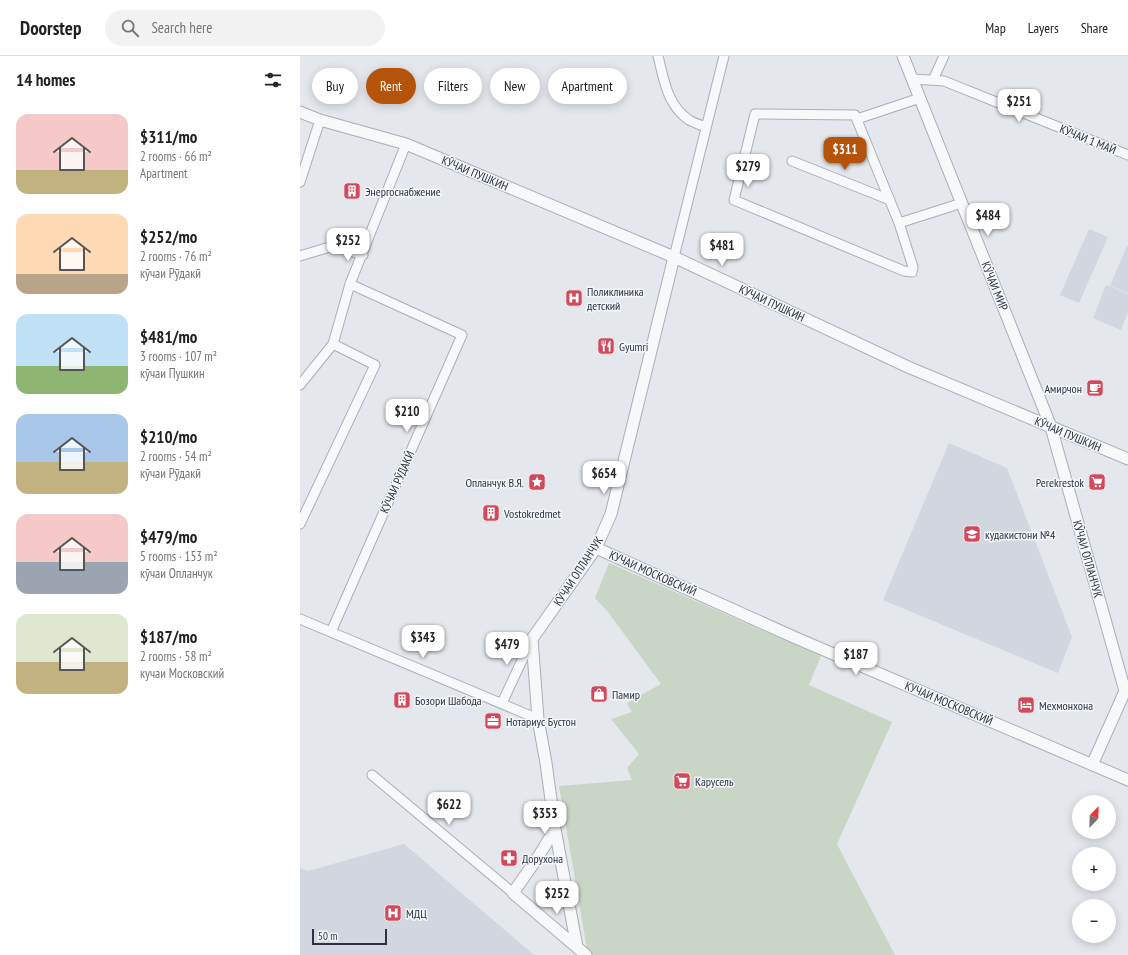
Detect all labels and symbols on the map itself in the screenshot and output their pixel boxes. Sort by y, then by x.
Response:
pin: $251 [995,89,1043,123]
street label: КӮЧАИ 1 МАЙ [1058,121,1118,157]
pin: $311 [821,137,869,171]
street label: КӮЧАИ ПУШКИН [439,152,511,194]
pin: $279 [724,154,772,188]
building icon: Энергоснабжение [342,181,362,201]
place label: Энергоснабжение [365,184,441,199]
pin: $484 [964,203,1012,237]
pin: $252 [324,228,372,262]
pin: $481 [698,233,746,267]
street label: КӮЧАИ МИР [978,259,1012,313]
street label: КӮЧАИ ПУШКИН [737,281,807,325]
place label: Поликлиника детский [587,284,644,313]
hospital icon: Поликлиника детский [564,288,584,308]
restaurant icon: Gyumri [596,336,616,356]
place label: Gyumri [619,339,648,354]
cafe icon: Амирчон [1085,378,1105,398]
place label: Амирчон [1044,381,1082,396]
pin: $210 [383,399,431,433]
street label: КӮЧАИ ПУШКИН [1032,413,1104,455]
street label: КӮЧАИ РӮДАКӢ [377,448,417,516]
pin: $654 [580,461,628,495]
place icon: Опланчук В.Я. [527,472,547,492]
supermarket icon: Perekrestok [1087,472,1107,492]
place label: Опланчук В.Я. [465,475,524,490]
place label: Perekrestok [1036,475,1084,490]
building icon: Vostokredmet [481,503,501,523]
place label: Vostokredmet [503,506,561,521]
street label: КӮЧАИ ОПЛАНЧУК [1070,518,1106,600]
school or university icon: кудакистони №4 [962,524,982,544]
place label: кудакистони №4 [985,527,1056,542]
street label: КӮЧАИ ОПЛАНЧУК [550,533,606,609]
street label: КУЧАИ МОСКОВСКИЙ [607,547,699,599]
pin: $343 [399,625,447,659]
pin: $479 [483,632,531,666]
pin: $187 [832,642,880,676]
street label: КУЧАИ МОСКОВСКИЙ [903,678,995,728]
shop icon: Памир [589,684,609,704]
place label: Памир [612,687,640,702]
building icon: Бозори Шабода [392,690,412,710]
place label: Бозори Шабода [415,693,482,708]
hotel icon: Мехмонхона [1016,695,1036,715]
place label: Мехмонхона [1039,698,1093,713]
office icon: Нотариус Бустон [483,711,503,731]
place label: Нотариус Бустон [506,714,576,729]
supermarket icon: Карусель [672,771,692,791]
place label: Карусель [695,774,734,789]
pin: $622 [425,792,473,826]
north arrow [1072,795,1116,839]
pin: $353 [521,801,569,835]
pharmacy icon: Дорухона [499,848,519,868]
place label: Дорухона [522,851,563,866]
pin: $252 [533,881,581,915]
hospital icon: МДЦ [383,903,403,923]
place label: МДЦ [406,906,427,921]
scale bar [312,927,387,946]

